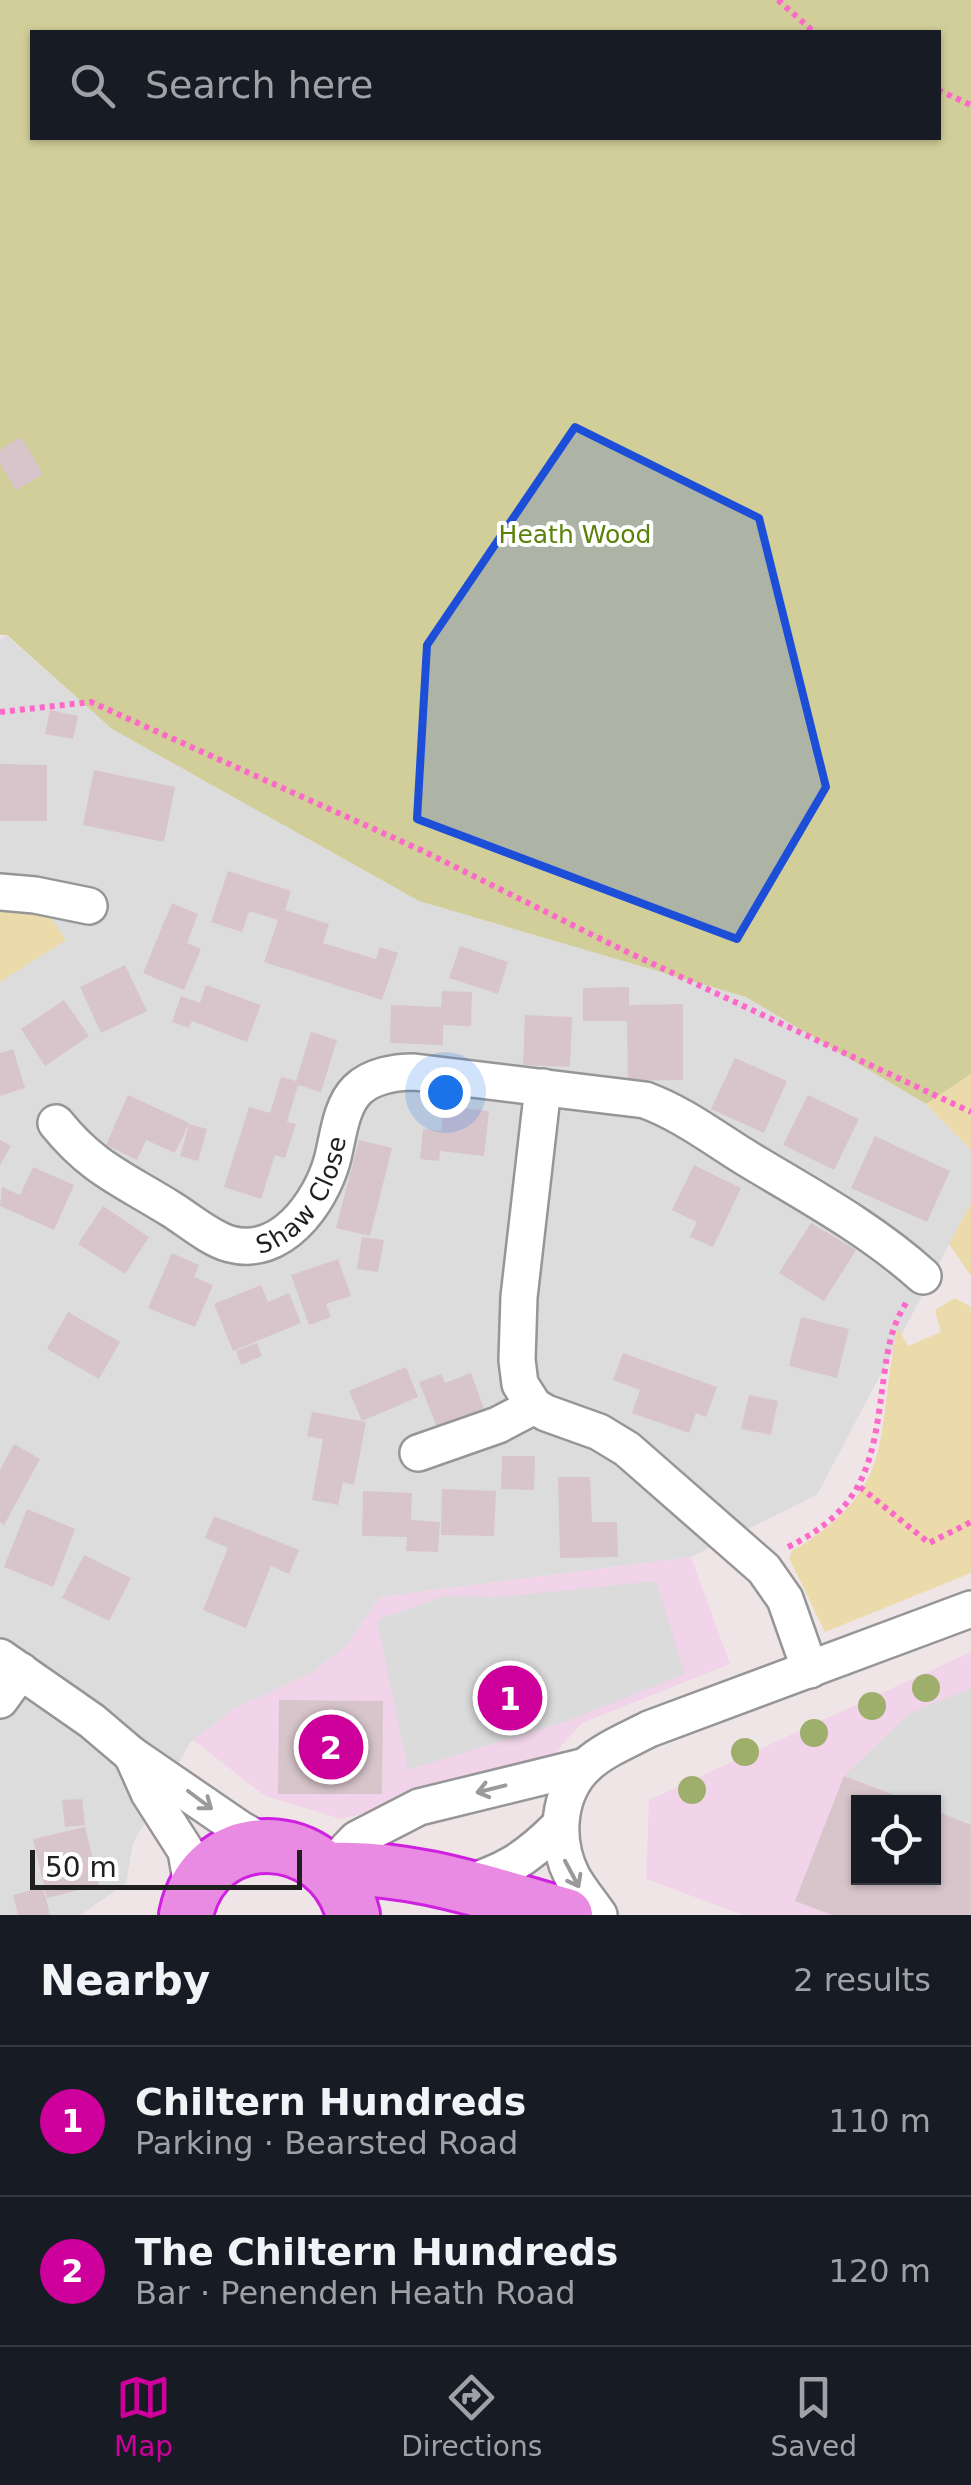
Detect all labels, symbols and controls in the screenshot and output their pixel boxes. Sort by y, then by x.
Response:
search box [30,30,941,140]
icon: search [65,58,120,113]
text: Search here [145,63,373,107]
park label: Heath Wood [499,520,651,549]
your location [420,1067,471,1118]
street label: Shaw Close [252,1134,352,1260]
pin: 1 [478,1660,542,1736]
pin: 2 [298,1710,364,1784]
one-way arrow [476,1781,508,1799]
one-way arrow [186,1790,213,1811]
map controls [851,1795,941,1885]
button: locate [851,1795,941,1885]
scale bar [30,1845,302,1890]
text: 50 m [45,1851,117,1884]
one-way arrow [563,1858,582,1888]
text: Nearby [40,1956,210,2005]
text: 2 results [793,1961,931,1999]
text: Chiltern Hundreds [135,2080,526,2124]
text: 1 [61,2102,84,2140]
text: 110 m [829,2102,931,2140]
text: Parking · Bearsted Road [135,2124,518,2162]
text: The Chiltern Hundreds [135,2230,618,2274]
text: 2 [61,2252,84,2290]
text: 120 m [829,2252,931,2290]
text: Bar · Penenden Heath Road [135,2274,575,2312]
tab: Map [114,2370,173,2463]
tab: Directions [401,2370,542,2463]
tab: Saved [770,2370,857,2463]

